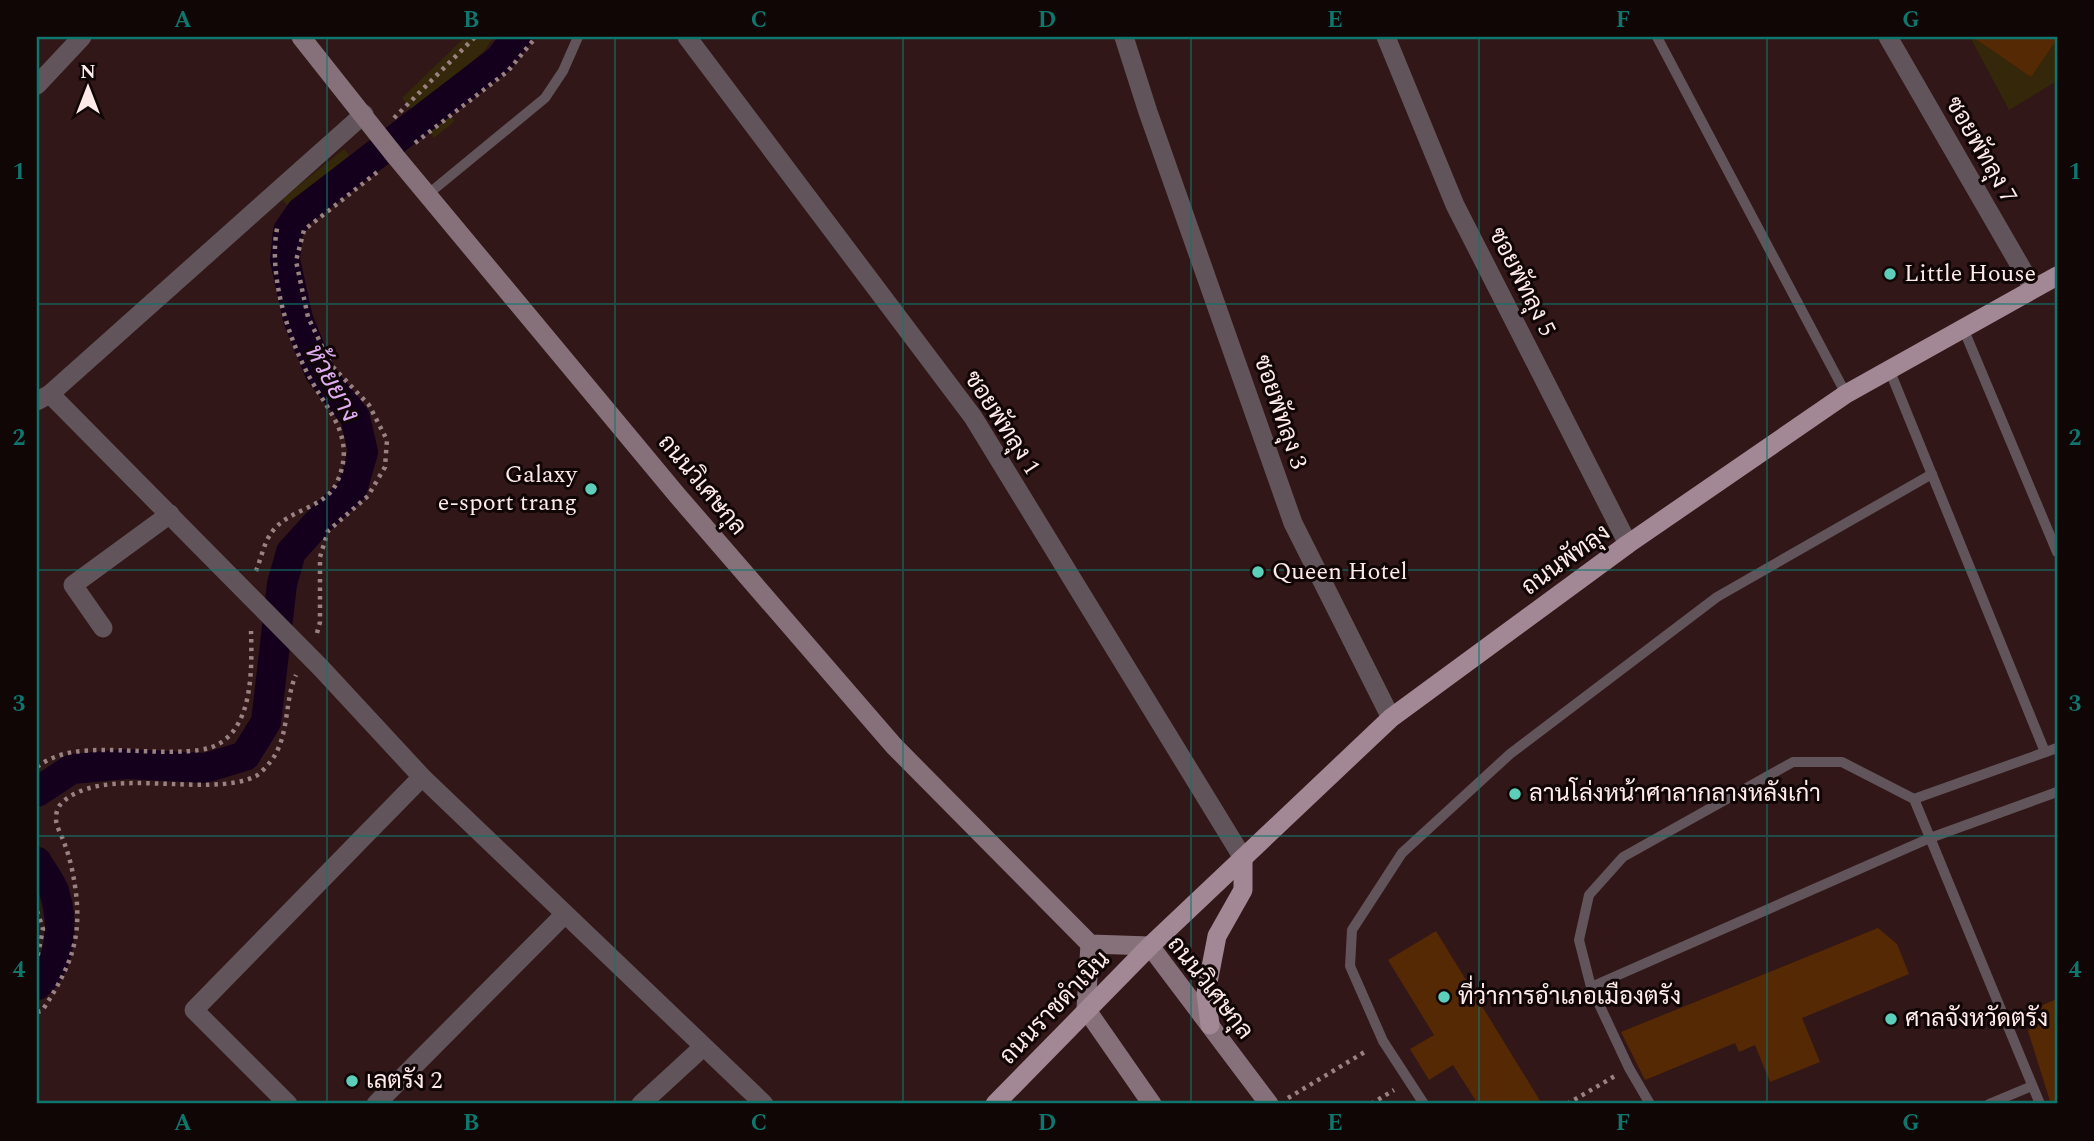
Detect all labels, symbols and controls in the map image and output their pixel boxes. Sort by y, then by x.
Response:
text: A [174,3,192,38]
text: B [463,3,479,38]
text: C [751,3,767,38]
text: D [1038,3,1056,38]
text: E [1327,3,1343,38]
text: F [1616,3,1630,38]
text: G [1902,3,1920,38]
north arrow [52,52,122,122]
text: N [80,58,96,87]
street label: ซอยพัทลุง 7 [1936,90,2026,210]
text: 1 [13,155,25,190]
text: 1 [2069,155,2081,190]
street label: ซอยพัทลุง 5 [1479,221,1565,343]
place label: Little House [1904,256,2036,292]
marker: Little House [1882,266,1898,282]
water label: ห้วยยาง [294,337,370,429]
street label: ซอยพัทลุง 3 [1244,350,1316,474]
street label: ซอยพัทลุง 1 [955,364,1049,482]
text: 2 [13,421,26,456]
text: 2 [2069,421,2082,456]
street label: ถนนวิเศษกุล [649,426,755,544]
place label: Galaxy e-sport trang [438,457,578,521]
marker: Galaxy e-sport trang [583,481,599,497]
street label: ถนนพัทลุง [1514,515,1618,605]
place label: Queen Hotel [1272,554,1408,590]
marker: Queen Hotel [1250,564,1266,580]
text: 3 [13,687,26,722]
text: 3 [2069,687,2082,722]
place label: ลานโล่งหน้าศาลากลางหลังเก่า [1529,776,1821,812]
marker: ลานโล่งหน้าศาลากลางหลังเก่า [1507,786,1523,802]
street label: ถนนวิเศษกุล [1158,929,1262,1047]
street label: ถนนราชดำเนิน [991,943,1119,1073]
text: 4 [13,953,26,988]
text: 4 [2069,953,2082,988]
place label: ที่ว่าการอำเภอเมืองตรัง [1458,975,1681,1015]
marker: ที่ว่าการอำเภอเมืองตรัง [1436,989,1452,1005]
place label: ศาลจังหวัดตรัง [1905,1001,2048,1037]
marker: ศาลจังหวัดตรัง [1883,1011,1899,1027]
place label: เลตรัง 2 [366,1063,442,1099]
marker: เลตรัง 2 [344,1073,360,1089]
text: A [174,1106,192,1141]
text: B [463,1106,479,1141]
text: C [751,1106,767,1141]
text: D [1038,1106,1056,1141]
text: E [1327,1106,1343,1141]
text: F [1616,1106,1630,1141]
text: G [1902,1106,1920,1141]

